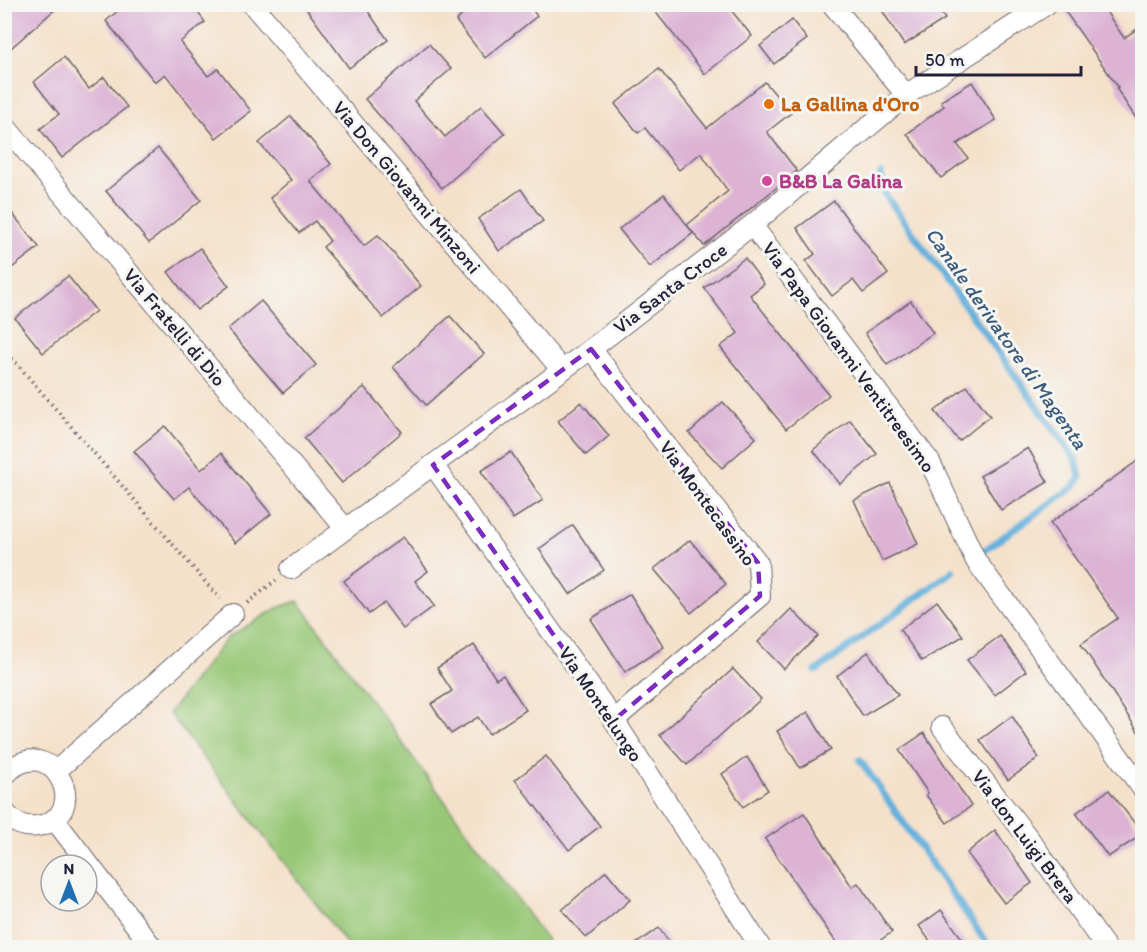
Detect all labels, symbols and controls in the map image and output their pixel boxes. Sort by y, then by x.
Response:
scale bar [916,39,1081,77]
text: 50 m [925,49,965,71]
place label: La Gallina d'Oro [781,92,919,116]
street label: Via Don Giovanni Minzoni [328,96,486,278]
marker: La Gallina d'Oro [762,97,776,111]
place label: B&B La Galina [779,169,903,193]
marker: B&B La Galina [760,174,774,188]
water label: Canale derivatore di Magenta [921,222,1093,454]
street label: Via Santa Croce [608,237,732,339]
street label: Via Papa Giovanni Ventitreesimo [757,237,941,477]
street label: Via Fratelli di Dio [119,263,231,391]
street label: Via Montecassino [654,435,762,571]
street label: Via Montelungo [554,642,648,766]
street label: Via don Luigi Brera [967,764,1083,908]
north arrow [39,853,99,913]
text: N [64,859,74,878]

